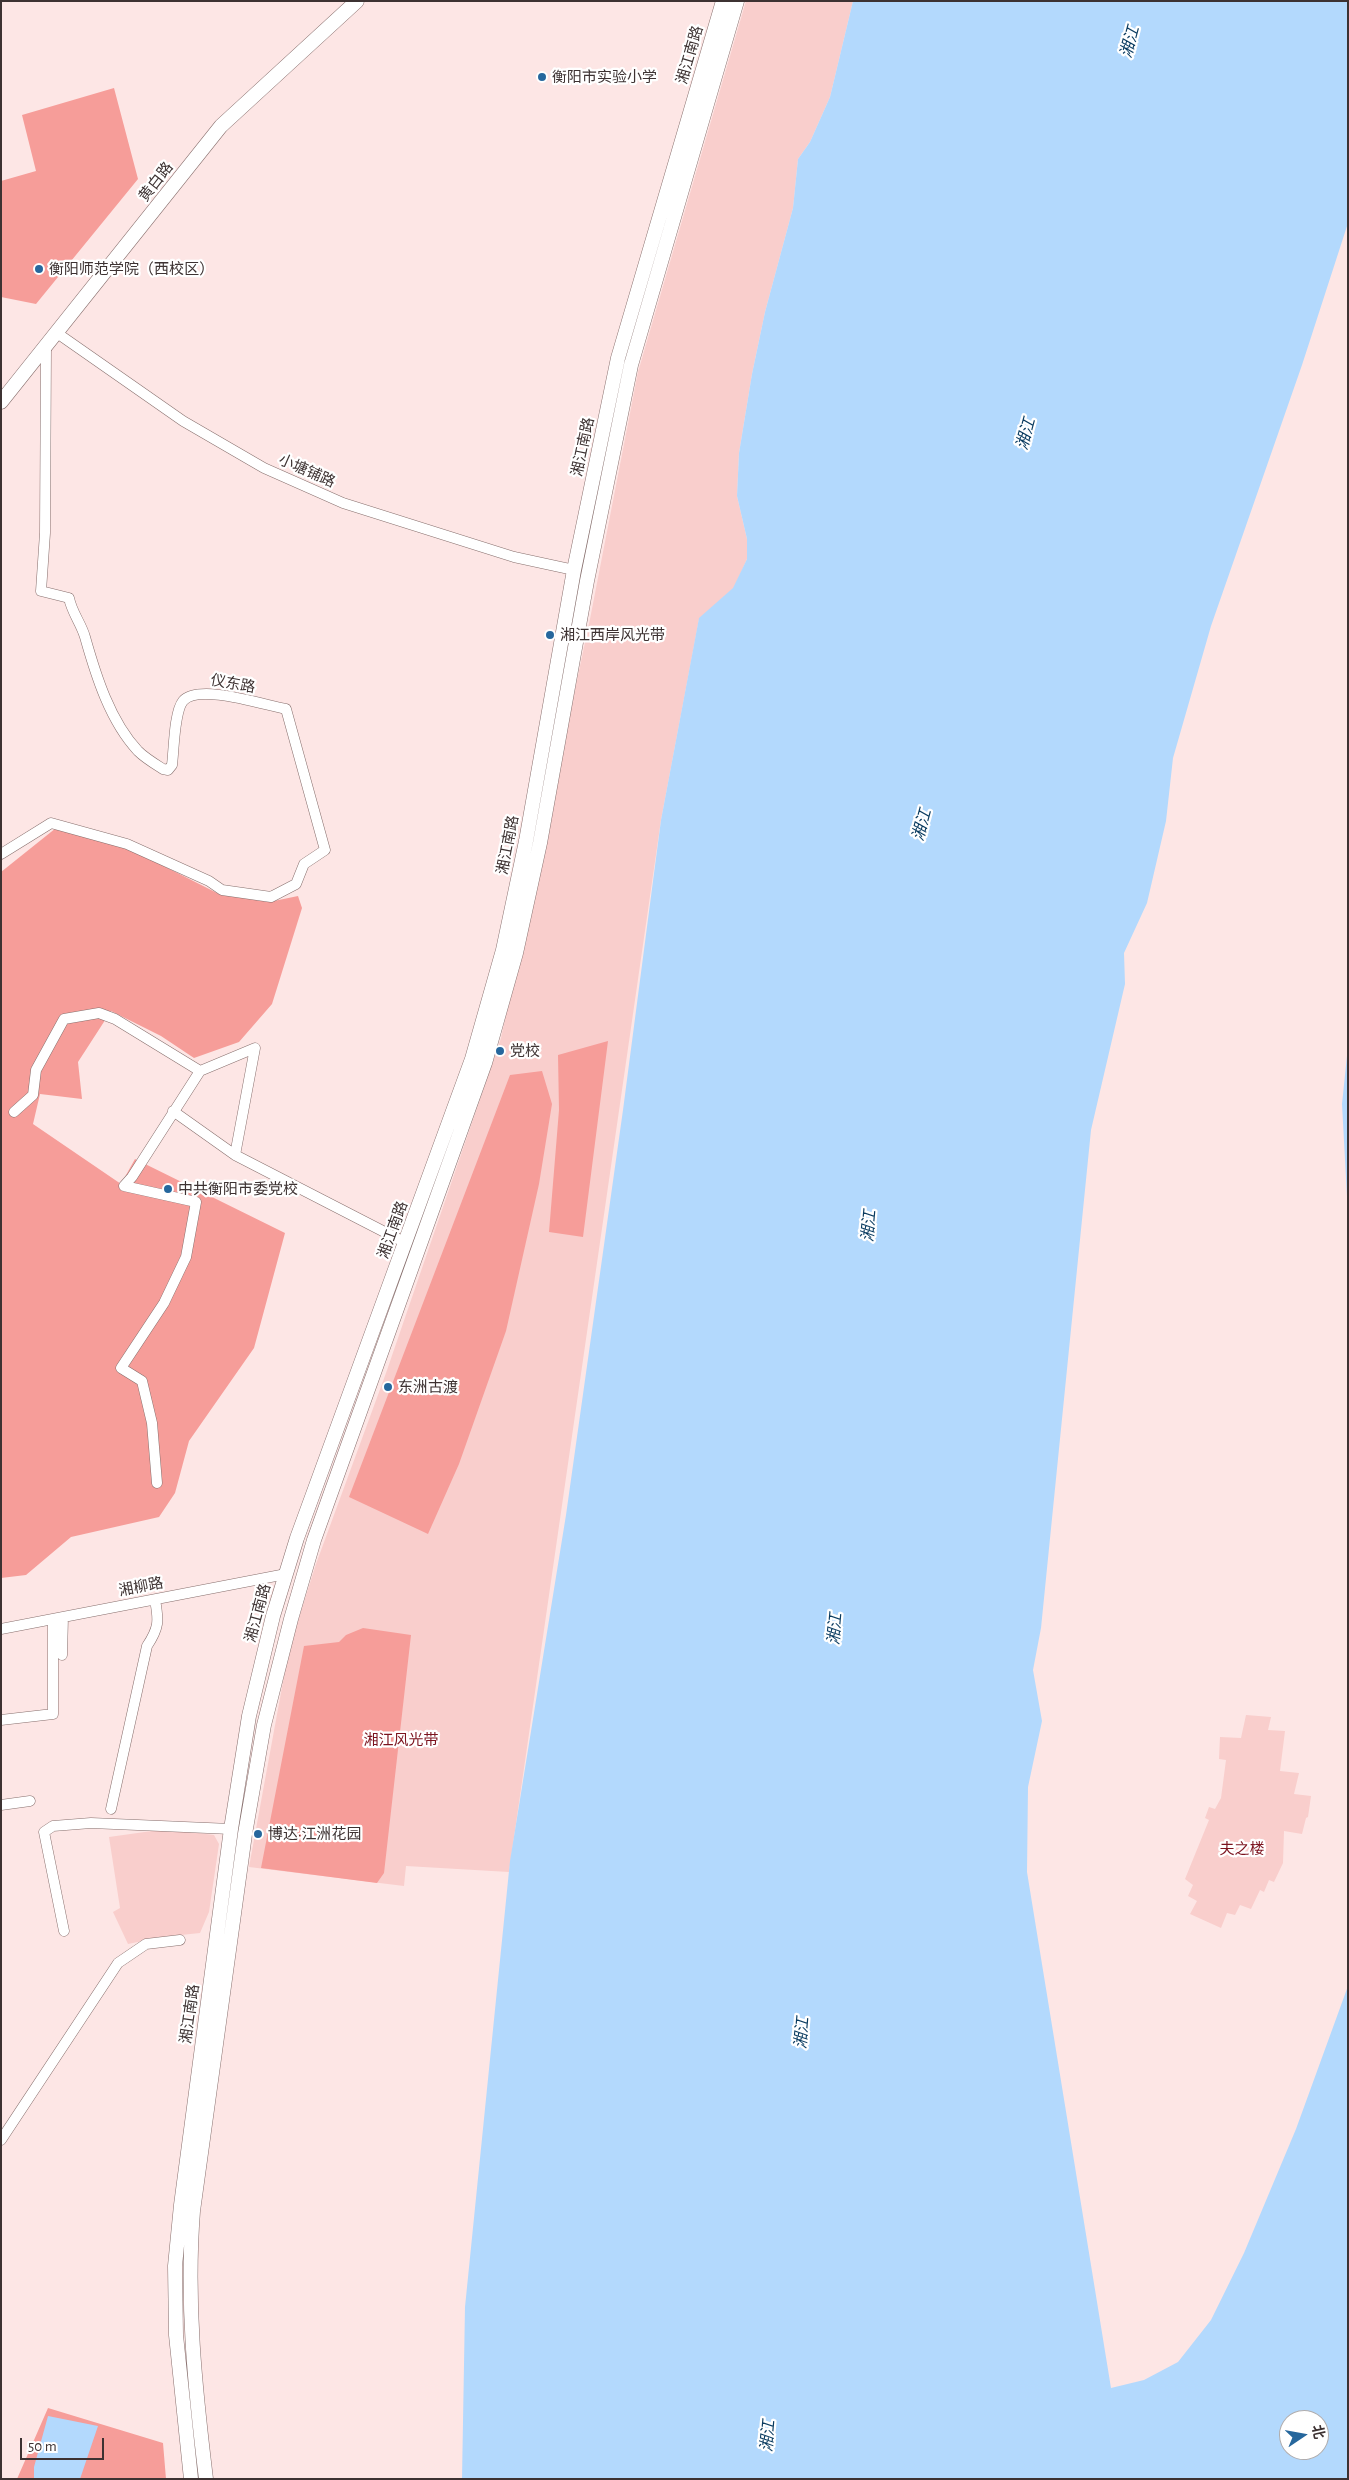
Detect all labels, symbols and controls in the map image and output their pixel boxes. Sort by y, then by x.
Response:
street label: 湘江南路 [673,24,707,86]
water label: 湘江 [1117,24,1143,60]
place label: 衡阳市实验小学 [552,68,657,86]
marker: 衡阳市实验小学 [536,71,548,83]
street label: 黄白路 [135,159,177,205]
place label: 衡阳师范学院（西校区） [49,260,214,278]
marker: 衡阳师范学院（西校区） [33,263,45,275]
street label: 湘江南路 [568,416,598,478]
water label: 湘江 [1013,416,1039,452]
street label: 小塘铺路 [276,451,338,491]
place label: 湘江西岸风光带 [560,626,665,644]
marker: 湘江西岸风光带 [544,629,556,641]
street label: 仪东路 [209,671,257,697]
water label: 湘江 [909,807,935,843]
street label: 湘江南路 [493,814,523,876]
place label: 党校 [510,1042,540,1060]
marker: 党校 [494,1045,506,1057]
place label: 中共衡阳市委党校 [178,1180,298,1198]
marker: 中共衡阳市委党校 [162,1183,174,1195]
street label: 湘江南路 [374,1199,412,1261]
water label: 湘江 [858,1209,880,1243]
place label: 东洲古渡 [398,1378,458,1396]
marker: 东洲古渡 [382,1381,394,1393]
street label: 湘柳路 [117,1574,165,1600]
street label: 湘江南路 [242,1582,274,1644]
water label: 湘江 [824,1612,846,1646]
park label: 湘江风光带 [364,1731,438,1749]
place label: 博达·江洲花园 [268,1825,361,1843]
marker: 博达·江洲花园 [252,1828,264,1840]
park label: 夫之楼 [1220,1840,1264,1858]
street label: 湘江南路 [177,1983,203,2045]
water label: 湘江 [791,2016,813,2050]
north arrow [1279,2410,1329,2460]
water label: 湘江 [757,2419,779,2453]
text: 北 [1309,2424,1326,2440]
scale bar [22,2428,106,2460]
text: 50 m [28,2439,57,2454]

